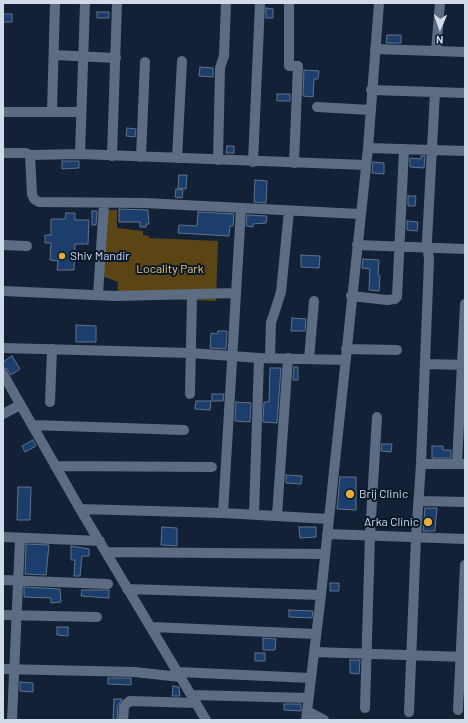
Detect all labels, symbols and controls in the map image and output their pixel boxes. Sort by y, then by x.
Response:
north arrow [420,8,460,48]
text: N [436,34,443,47]
place label: Shiv Mandir [70,249,130,263]
marker: Shiv Mandir [57,251,67,261]
park label: Locality Park [136,262,204,276]
place label: Brij Clinic [359,487,408,501]
marker: Brij Clinic [344,488,356,500]
place label: Arka Clinic [364,515,419,529]
marker: Arka Clinic [422,516,434,528]

